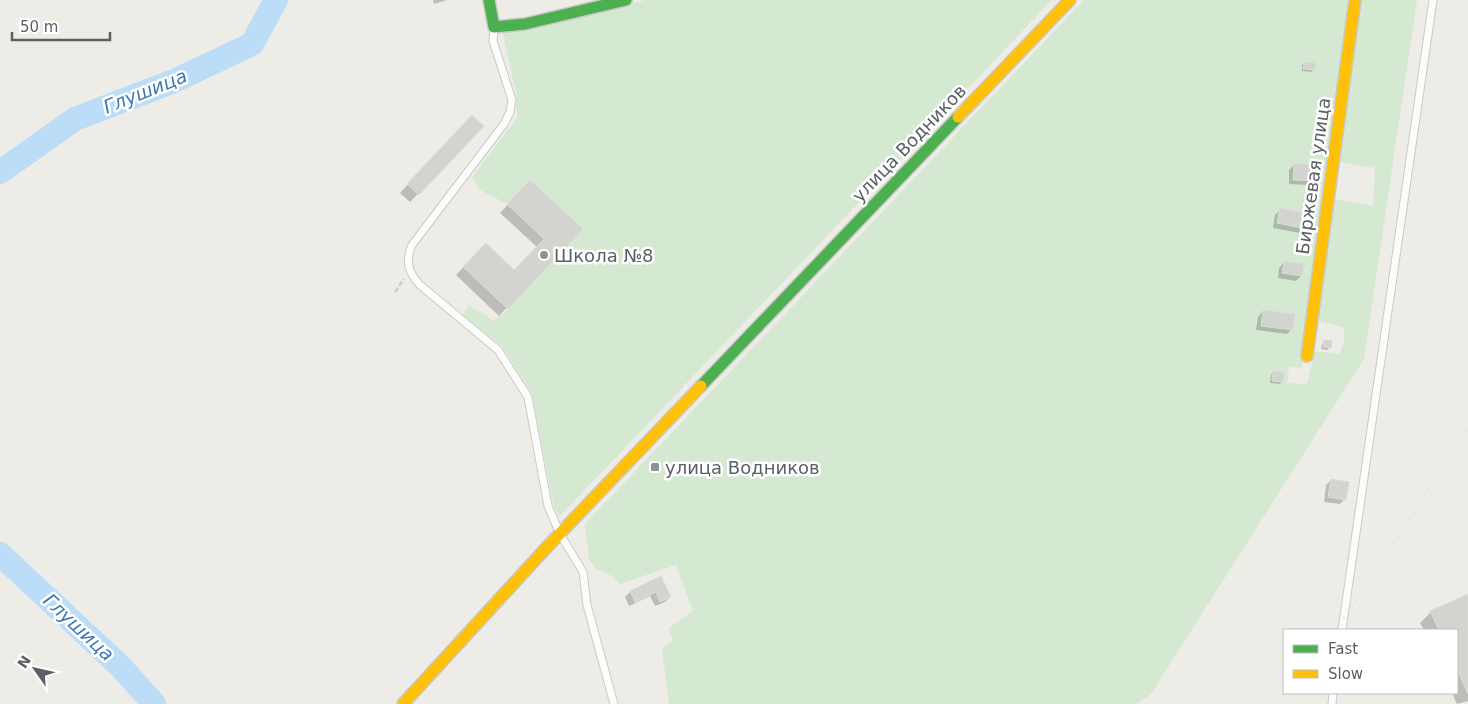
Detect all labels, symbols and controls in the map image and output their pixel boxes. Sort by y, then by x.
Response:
scale bar [12,10,110,42]
text: 50 m [20,18,58,36]
water label: Глушица [100,64,190,118]
street label: улица Водников [848,80,970,206]
street label: Биржевая улица [1292,96,1334,256]
place label: Школа №8 [554,245,654,266]
marker: Школа №8 [538,249,550,261]
place label: улица Водников [665,457,820,478]
marker: улица Водников [649,461,661,473]
water label: Глушица [39,589,119,665]
legend [1283,629,1458,694]
text: Fast [1328,640,1358,658]
north arrow [10,644,60,694]
text: N [14,652,34,671]
text: Slow [1328,665,1363,683]

